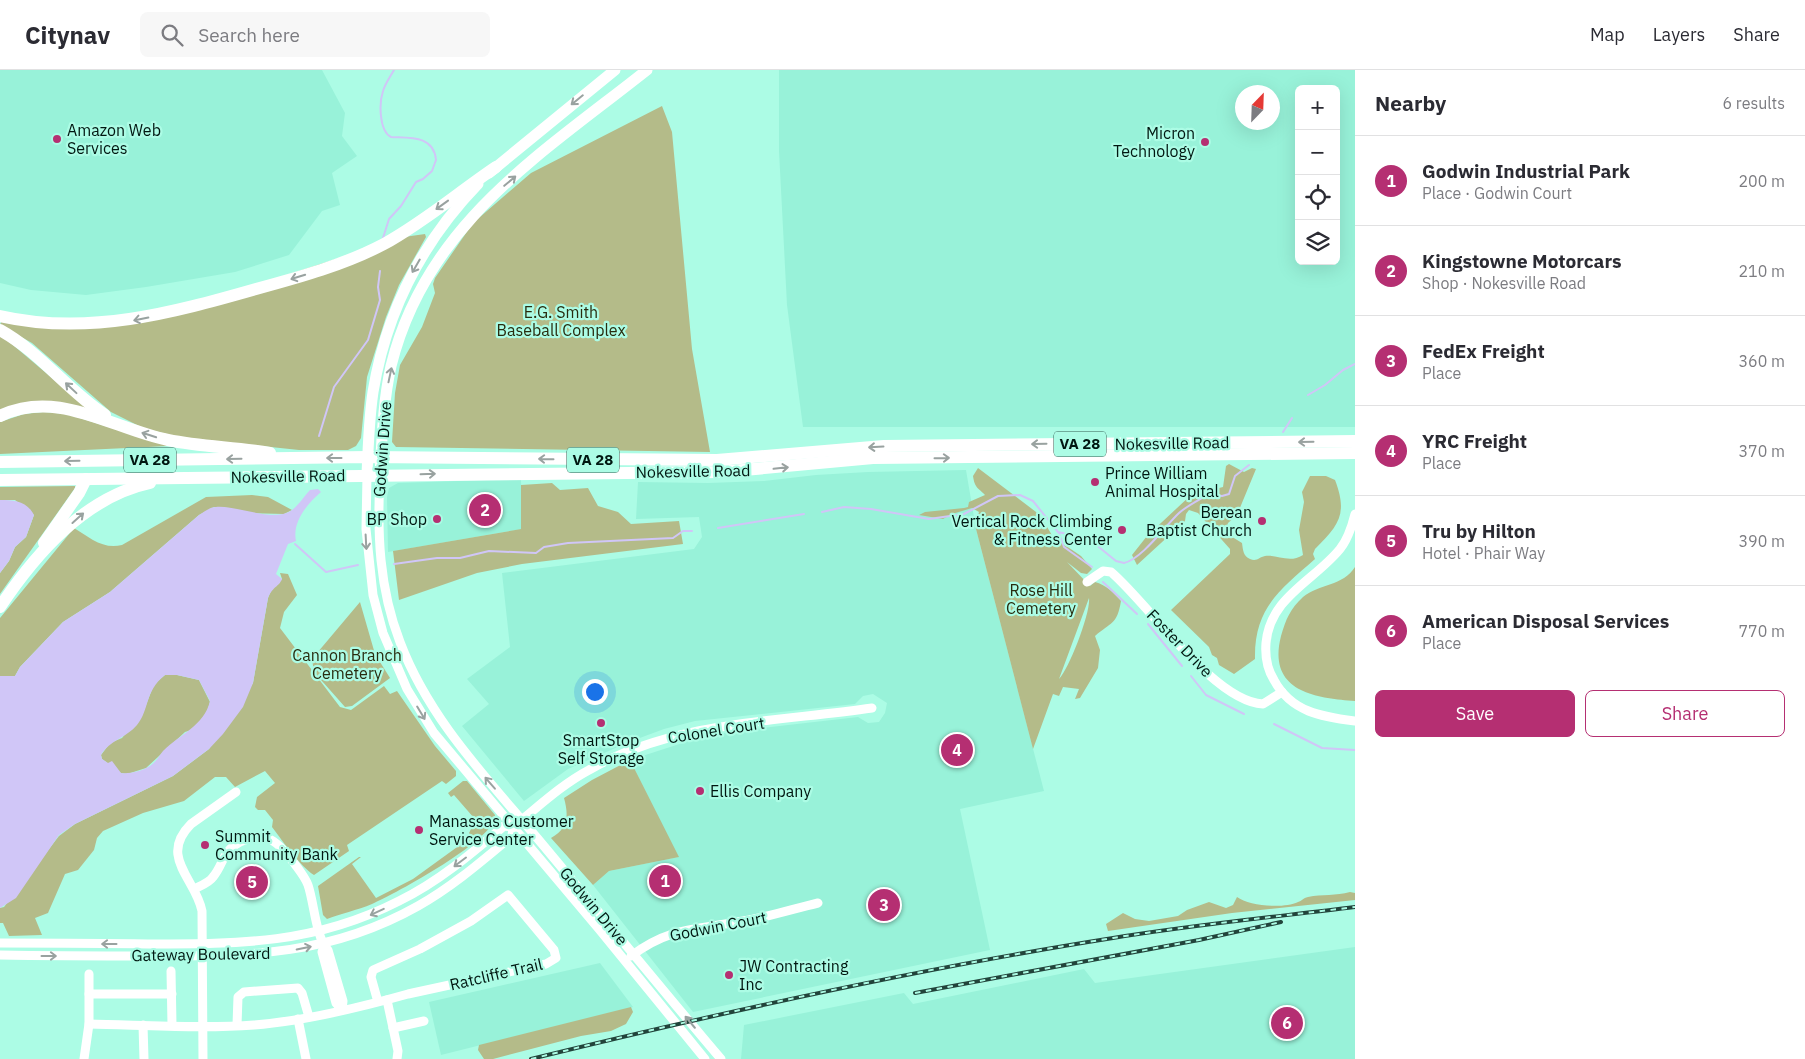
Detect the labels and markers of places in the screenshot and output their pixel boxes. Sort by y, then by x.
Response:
place label: Amazon Web Services [67,120,161,158]
place label: Micron Technology [1113,123,1195,161]
marker: Amazon Web Services [51,133,63,145]
marker: Micron Technology [1199,136,1211,148]
place label: Prince William Animal Hospital [1105,463,1219,501]
marker: Prince William Animal Hospital [1089,476,1101,488]
pin: 2 [469,491,501,529]
place label: Berean Baptist Church [1146,502,1252,540]
place label: BP Shop [366,509,427,529]
place label: Vertical Rock Climbing & Fitness Center [951,511,1113,549]
marker: BP Shop [431,513,443,525]
marker: Berean Baptist Church [1256,515,1268,527]
marker: Vertical Rock Climbing & Fitness Center [1116,524,1128,536]
marker: SmartStop Self Storage [595,717,607,729]
place label: SmartStop Self Storage [558,730,645,768]
pin: 4 [941,731,973,769]
place label: Ellis Company [710,781,811,801]
marker: Ellis Company [694,785,706,797]
place label: Manassas Customer Service Center [429,811,574,849]
marker: Manassas Customer Service Center [413,824,425,836]
place label: Summit Community Bank [215,826,338,864]
marker: Summit Community Bank [199,839,211,851]
pin: 1 [649,862,681,900]
pin: 5 [236,863,268,901]
pin: 3 [868,886,900,924]
place label: JW Contracting Inc [739,956,849,994]
marker: JW Contracting Inc [723,969,735,981]
pin: 6 [1271,1004,1303,1042]

